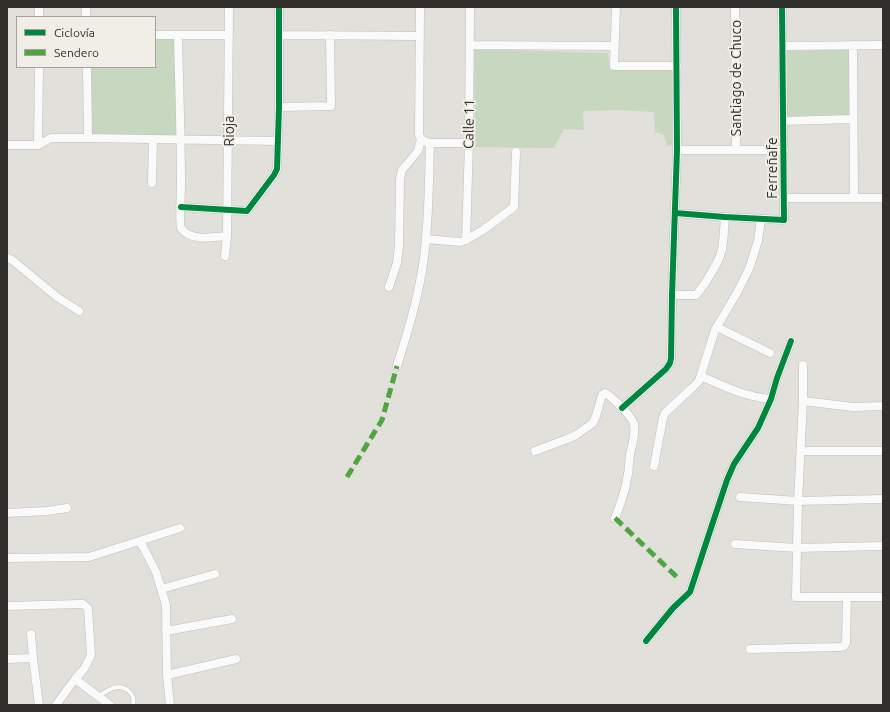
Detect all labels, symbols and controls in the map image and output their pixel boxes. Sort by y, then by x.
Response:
legend [16,16,156,68]
street label: Santiago de Chuco [728,20,744,136]
text: Ciclovía [54,26,95,39]
text: Sendero [54,46,99,59]
street label: Calle 11 [460,99,478,149]
street label: Rioja [221,116,237,146]
street label: Ferreñafe [764,137,780,199]

